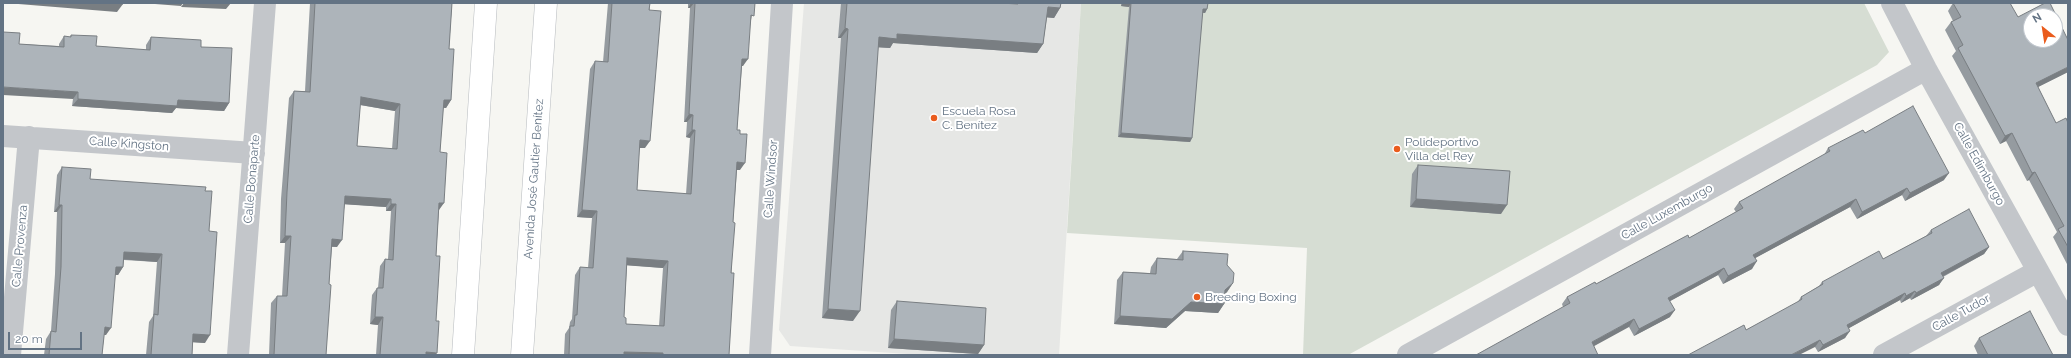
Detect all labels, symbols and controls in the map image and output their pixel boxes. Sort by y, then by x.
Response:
north arrow [2023,8,2063,48]
text: N [2030,10,2044,26]
street label: Avenida José Gautier Benítez [521,98,547,260]
place label: Escuela Rosa C. Benítez [942,104,1016,132]
marker: Escuela Rosa C. Benítez [929,113,939,123]
street label: Calle Edimburgo [1950,120,2008,208]
street label: Calle Kingston [89,134,169,154]
street label: Calle Bonaparte [241,134,263,224]
place label: Polideportivo Villa del Rey [1405,135,1479,163]
street label: Calle Windsor [761,140,781,218]
marker: Polideportivo Villa del Rey [1392,144,1402,154]
street label: Calle Luxemburgo [1619,181,1715,243]
street label: Calle Provenza [9,204,31,288]
place label: Breeding Boxing [1205,290,1297,304]
street label: Calle Tudor [1930,291,1992,335]
marker: Breeding Boxing [1192,292,1202,302]
scale bar [10,324,84,350]
text: 20 m [15,332,43,346]

